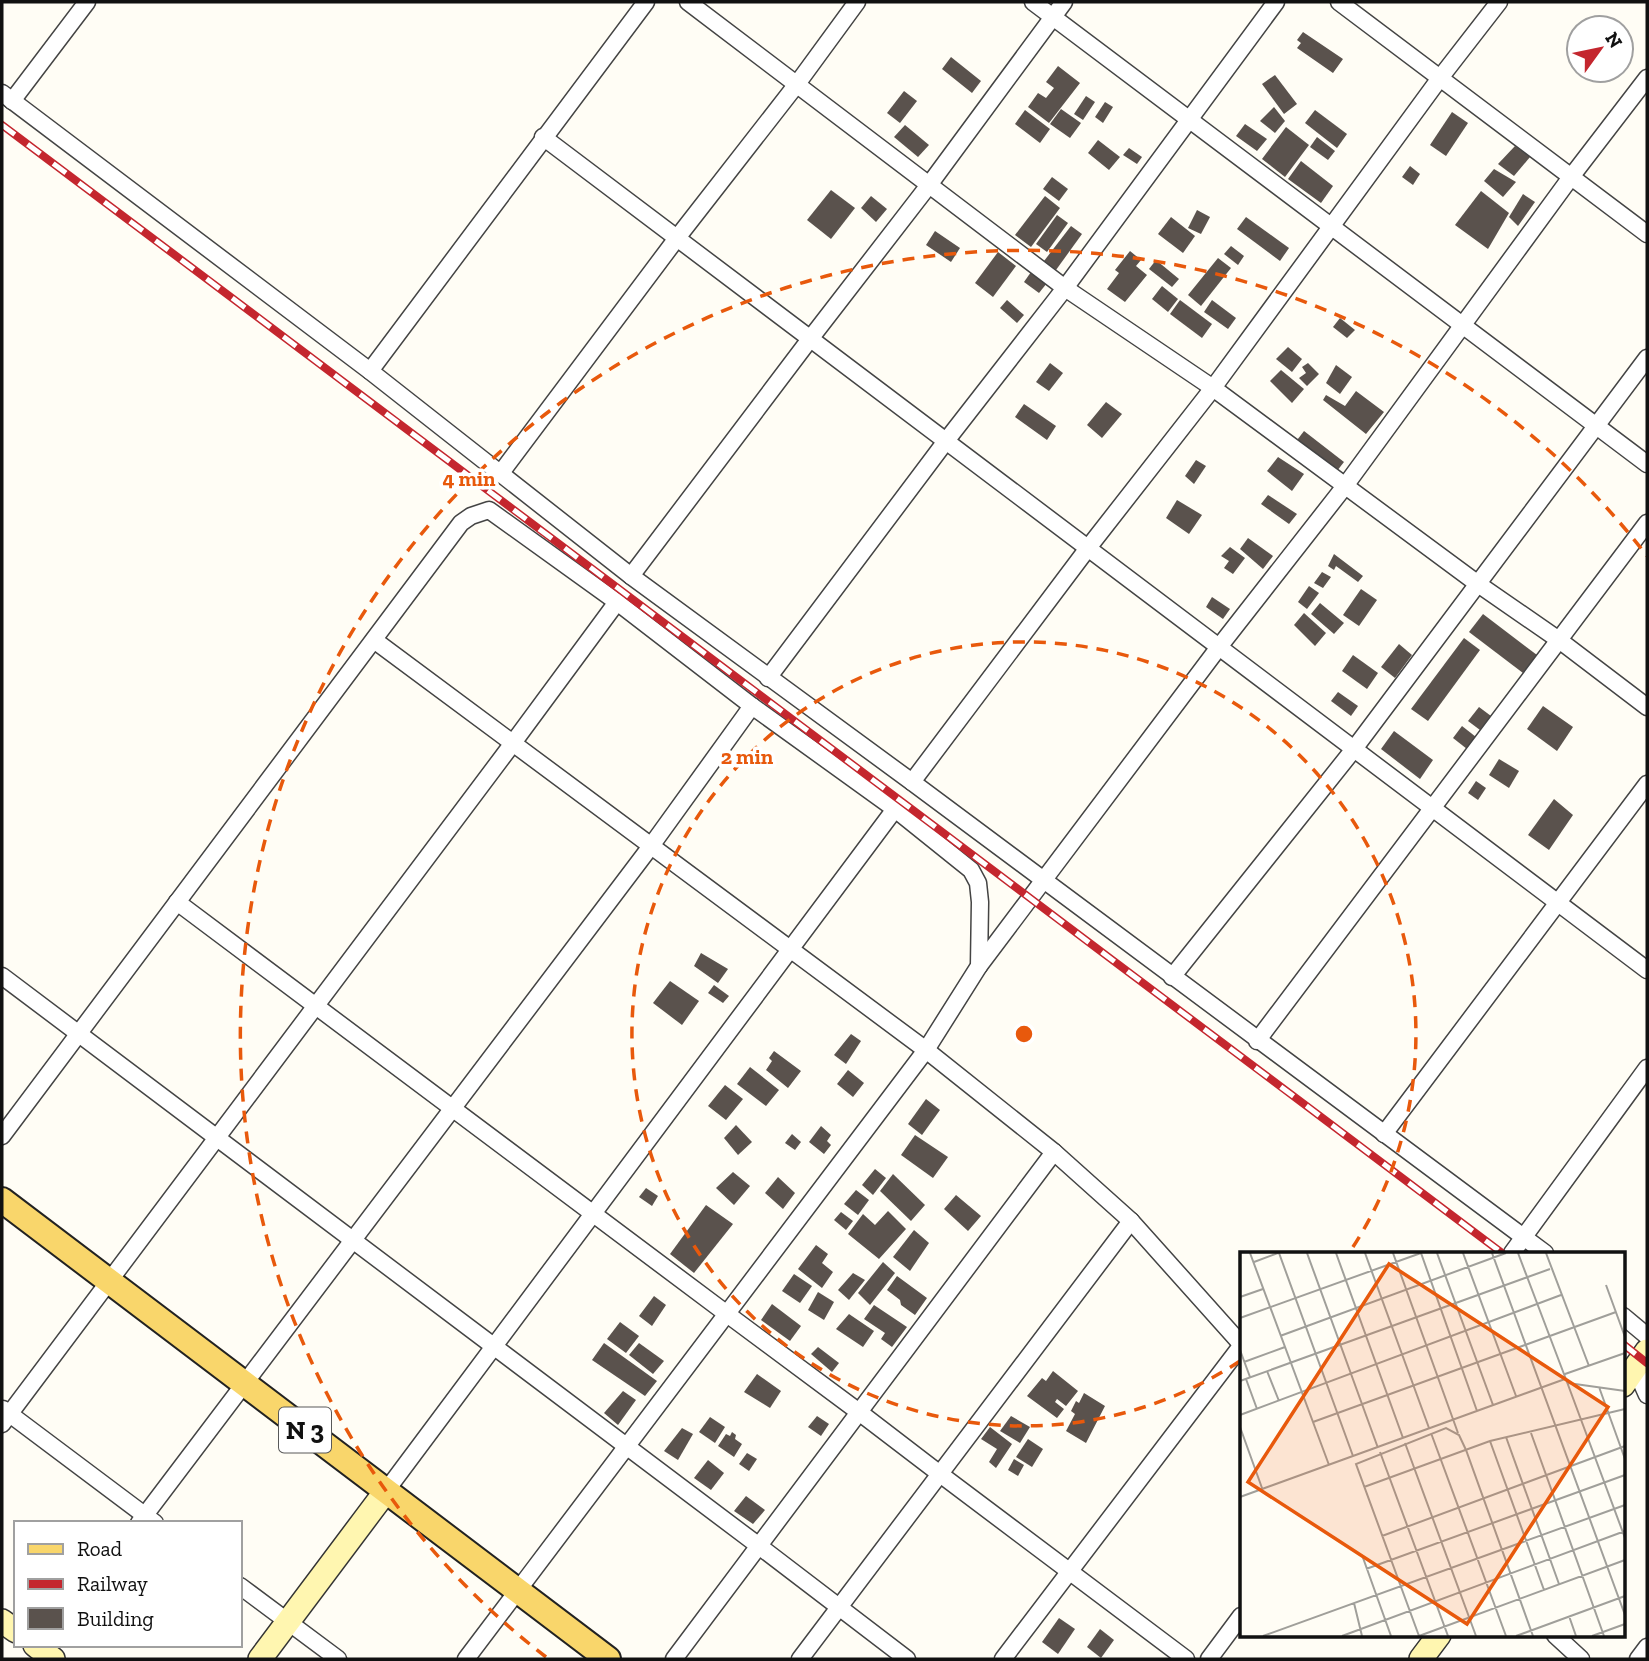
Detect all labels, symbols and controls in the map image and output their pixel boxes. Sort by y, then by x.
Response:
north arrow [1565,14,1635,84]
text: N [1600,28,1627,52]
text: 4 min [442,466,496,491]
text: 2 min [721,744,774,769]
centre of rings [1012,1022,1036,1046]
inset map [1240,1252,1624,1636]
road number: N 3 [279,1408,331,1452]
legend [14,1521,242,1647]
text: Road [77,1536,123,1561]
text: Railway [77,1571,148,1596]
text: Building [77,1606,154,1631]

